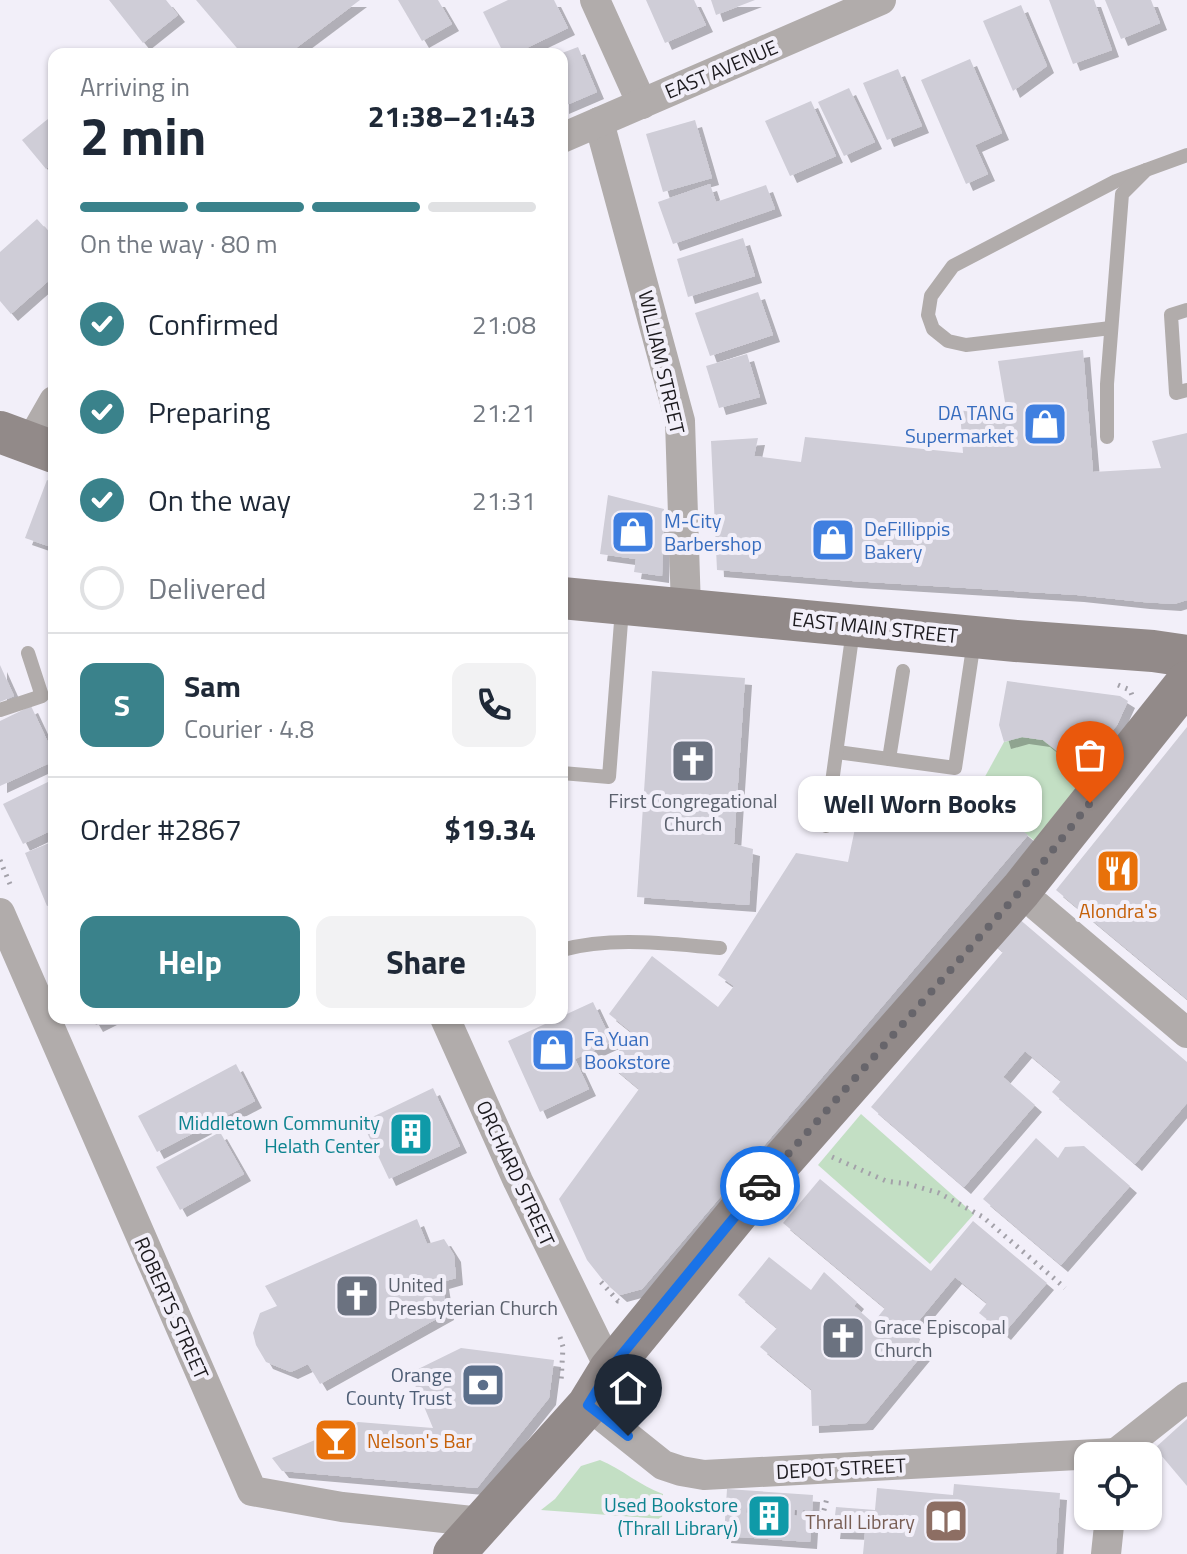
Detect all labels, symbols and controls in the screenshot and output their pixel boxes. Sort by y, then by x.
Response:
street label: EAST AVENUE [660,31,782,107]
text: Arriving in [80,67,190,106]
text: 21:38–21:43 [368,93,536,139]
text: 2 min [80,96,206,175]
text: On the way · 80 m [80,224,278,263]
street label: WILLIAM STREET [630,287,694,437]
text: Confirmed [148,301,279,347]
icon: check [80,302,124,346]
text: 21:08 [472,305,536,344]
text: Preparing [148,389,270,435]
icon: check [80,390,124,434]
text: 21:21 [472,393,536,432]
place label: DA TANG Supermarket [905,397,1014,451]
shop icon: DA TANG Supermarket [1021,400,1069,448]
text: On the way [148,477,291,523]
icon: check [80,478,124,522]
text: 21:31 [472,481,536,520]
place label: M-City Barbershop [664,505,762,559]
shop icon: M-City Barbershop [609,508,657,556]
place label: DeFillippis Bakery [864,513,950,567]
shop icon: DeFillippis Bakery [809,516,857,564]
text: Delivered [148,565,266,611]
street label: EAST MAIN STREET [791,603,960,651]
text: Sam [184,663,241,709]
button: phone [452,663,536,747]
text: S [114,682,130,728]
text: Courier · 4.8 [184,709,314,748]
pin [1056,721,1124,803]
icon: bag [1068,733,1112,777]
church icon: First Congregational Church [669,737,717,785]
callout: Well Worn Books [798,775,1042,831]
text: Well Worn Books [823,784,1017,823]
place label: First Congregational Church [608,785,778,839]
text: Order #2867 [80,806,242,852]
text: $19.34 [444,806,536,852]
restaurant icon: Alondra's [1094,847,1142,895]
place label: Alondra's [1079,895,1157,926]
button: Help [80,916,300,1008]
button: Share [316,916,536,1008]
place label: Fa Yuan Bookstore [584,1023,671,1077]
shop icon: Fa Yuan Bookstore [529,1026,577,1074]
street label: ORCHARD STREET [469,1095,564,1251]
place label: Middletown Community Helath Center [178,1107,380,1161]
building icon: Middletown Community Helath Center [387,1110,435,1158]
courier [720,1146,800,1226]
icon: car [738,1164,782,1208]
street label: ROBERTS STREET [127,1232,217,1385]
place label: United Presbyterian Church [388,1269,558,1323]
church icon: United Presbyterian Church [333,1272,381,1320]
place label: Grace Episcopal Church [874,1311,1006,1365]
church icon: Grace Episcopal Church [819,1314,867,1362]
pin [594,1354,662,1436]
place label: Orange County Trust [346,1359,452,1413]
bank icon: Orange County Trust [459,1361,507,1409]
icon: home [606,1366,650,1410]
bar icon: Nelson's Bar [312,1416,360,1464]
place label: Nelson's Bar [367,1425,473,1456]
map controls [1074,1442,1162,1530]
button: locate [1074,1442,1162,1530]
street label: DEPOT STREET [775,1449,907,1487]
place label: Used Bookstore (Thrall Library) [604,1489,738,1543]
building icon: Used Bookstore (Thrall Library) [745,1492,793,1540]
library icon: Thrall Library [922,1497,970,1545]
place label: Thrall Library [805,1506,915,1537]

